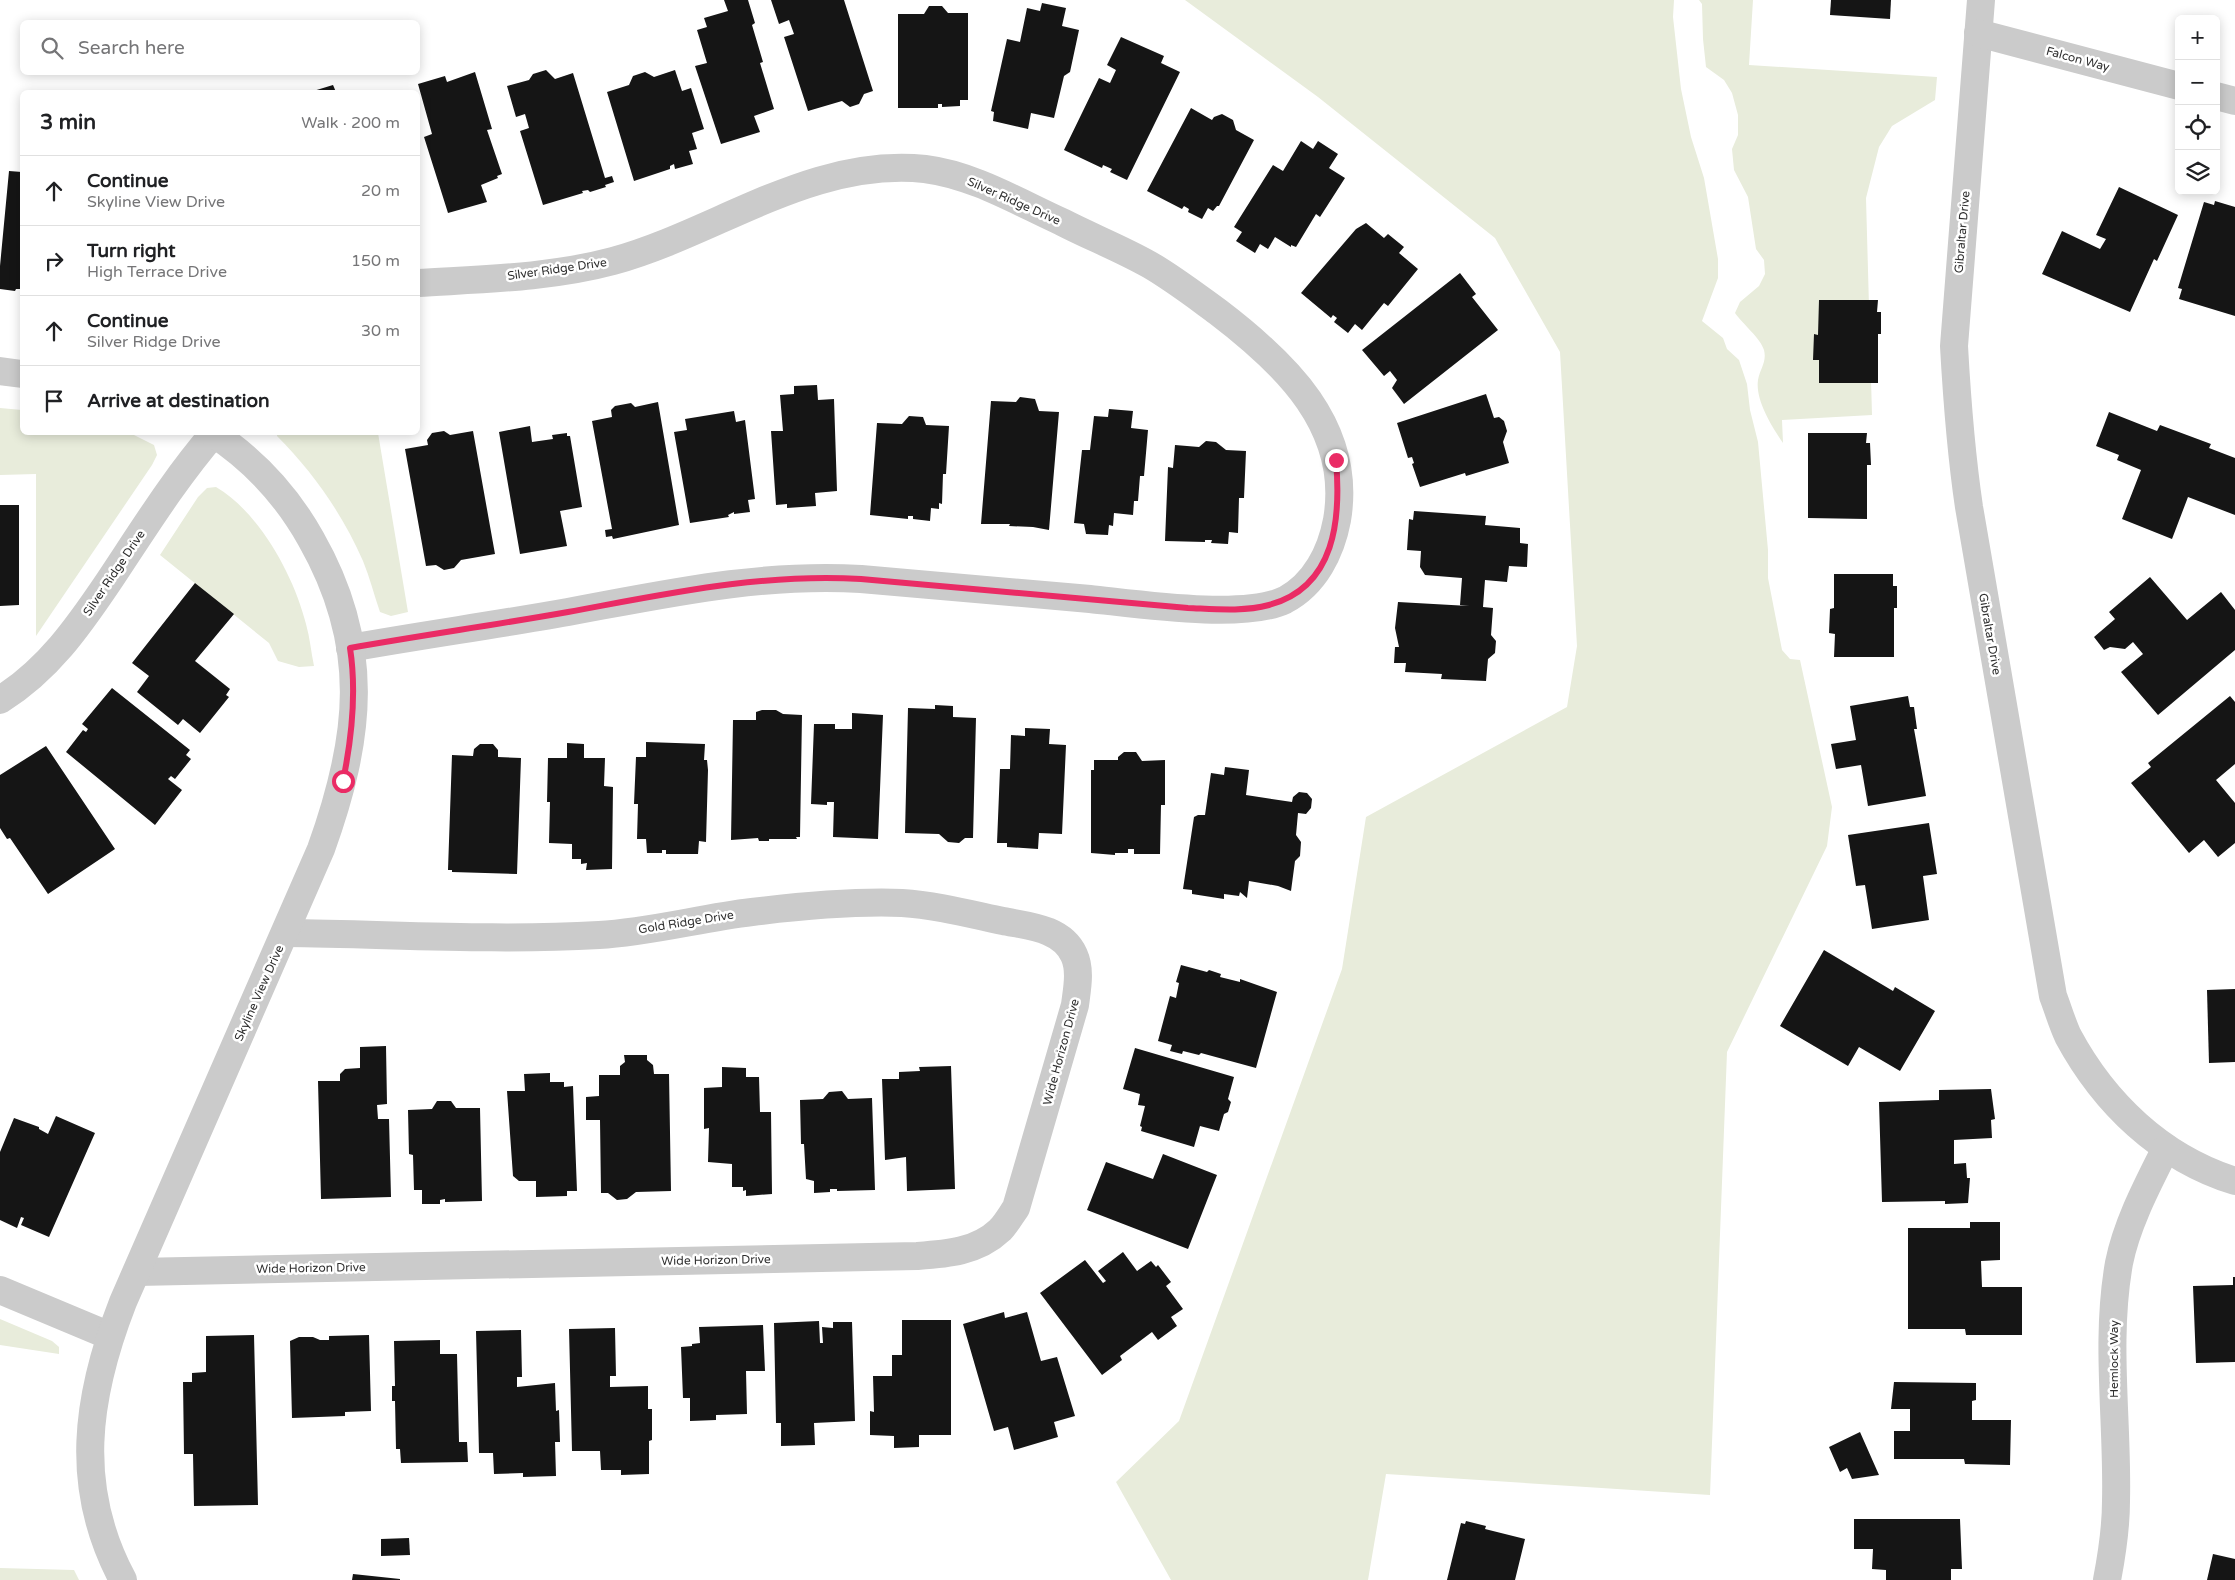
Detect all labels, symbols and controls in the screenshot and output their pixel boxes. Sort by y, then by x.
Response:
map controls [2175,15,2220,195]
button: + [2175,15,2220,60]
search box [20,20,420,75]
icon: search [38,34,66,62]
text: Search here [78,37,185,59]
street label: Falcon Way [2045,44,2112,74]
button: − [2175,60,2220,105]
button: locate [2175,105,2220,150]
text: 3 min [40,110,96,135]
text: Walk · 200 m [301,113,400,133]
button: layers [2175,150,2220,195]
text: Continue [87,170,169,192]
street label: Silver Ridge Drive [965,174,1063,228]
icon: ahead [40,177,68,205]
text: 20 m [361,181,400,201]
street label: Gibraltar Drive [1951,190,1973,274]
text: Skyline View Drive [87,192,225,212]
text: Turn right [87,240,175,262]
icon: right [40,247,68,275]
text: 150 m [351,251,400,271]
street label: Silver Ridge Drive [506,255,608,283]
text: High Terrace Drive [87,262,227,282]
text: Continue [87,310,169,332]
icon: ahead [40,317,68,345]
text: 30 m [361,321,400,341]
text: Silver Ridge Drive [87,332,221,352]
icon: arrive [40,387,68,415]
text: Arrive at destination [87,390,270,412]
route end [1325,449,1348,472]
street label: Silver Ridge Drive [80,527,148,618]
street label: Gibraltar Drive [1976,592,2004,676]
route start [332,770,355,793]
street label: Gold Ridge Drive [637,908,735,936]
street label: Skyline View Drive [232,943,287,1043]
street label: Wide Horizon Drive [1040,997,1082,1107]
street label: Wide Horizon Drive [661,1252,771,1268]
street label: Wide Horizon Drive [256,1260,366,1276]
street label: Hemlock Way [2107,1320,2121,1398]

